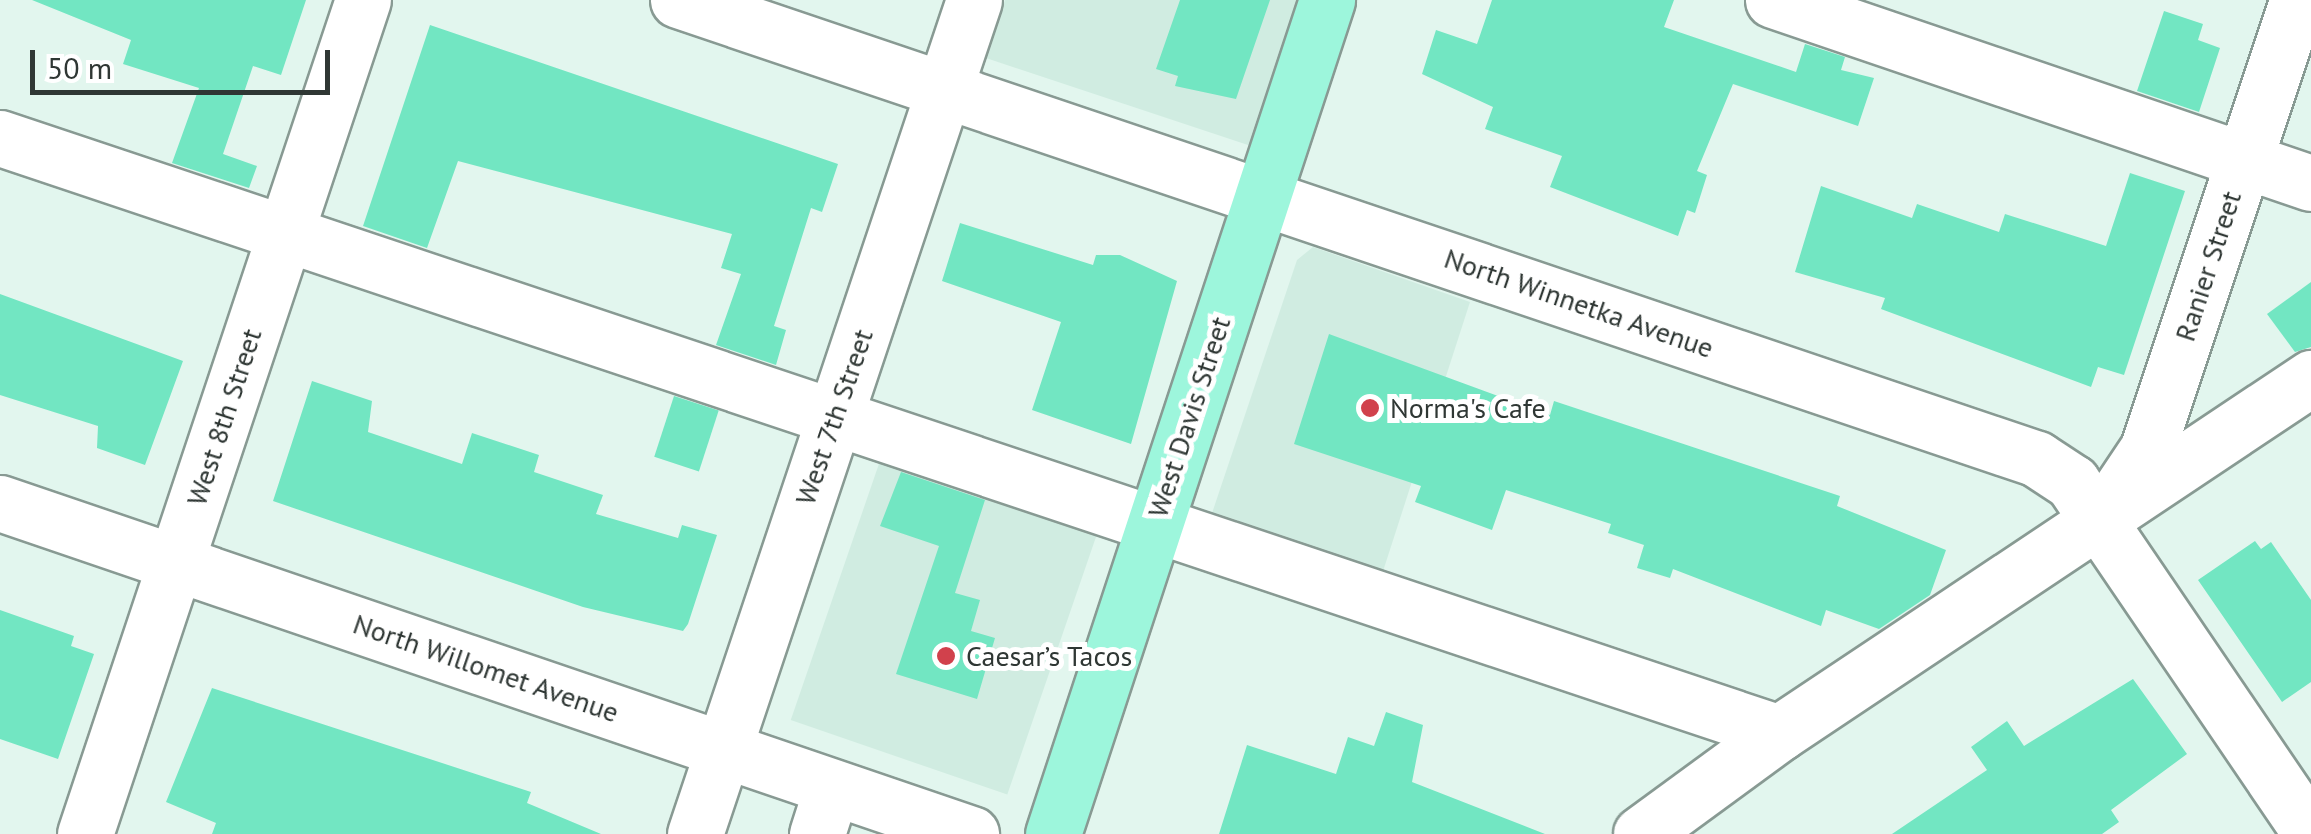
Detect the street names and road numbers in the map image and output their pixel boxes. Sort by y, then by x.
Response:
street label: Ranier Street [2168,187,2248,345]
street label: North Winnetka Avenue [1439,241,1719,365]
street label: West Davis Street [1141,312,1237,522]
street label: West 8th Street [180,324,268,510]
street label: West 7th Street [788,325,880,509]
street label: North Willomet Avenue [348,607,624,729]

